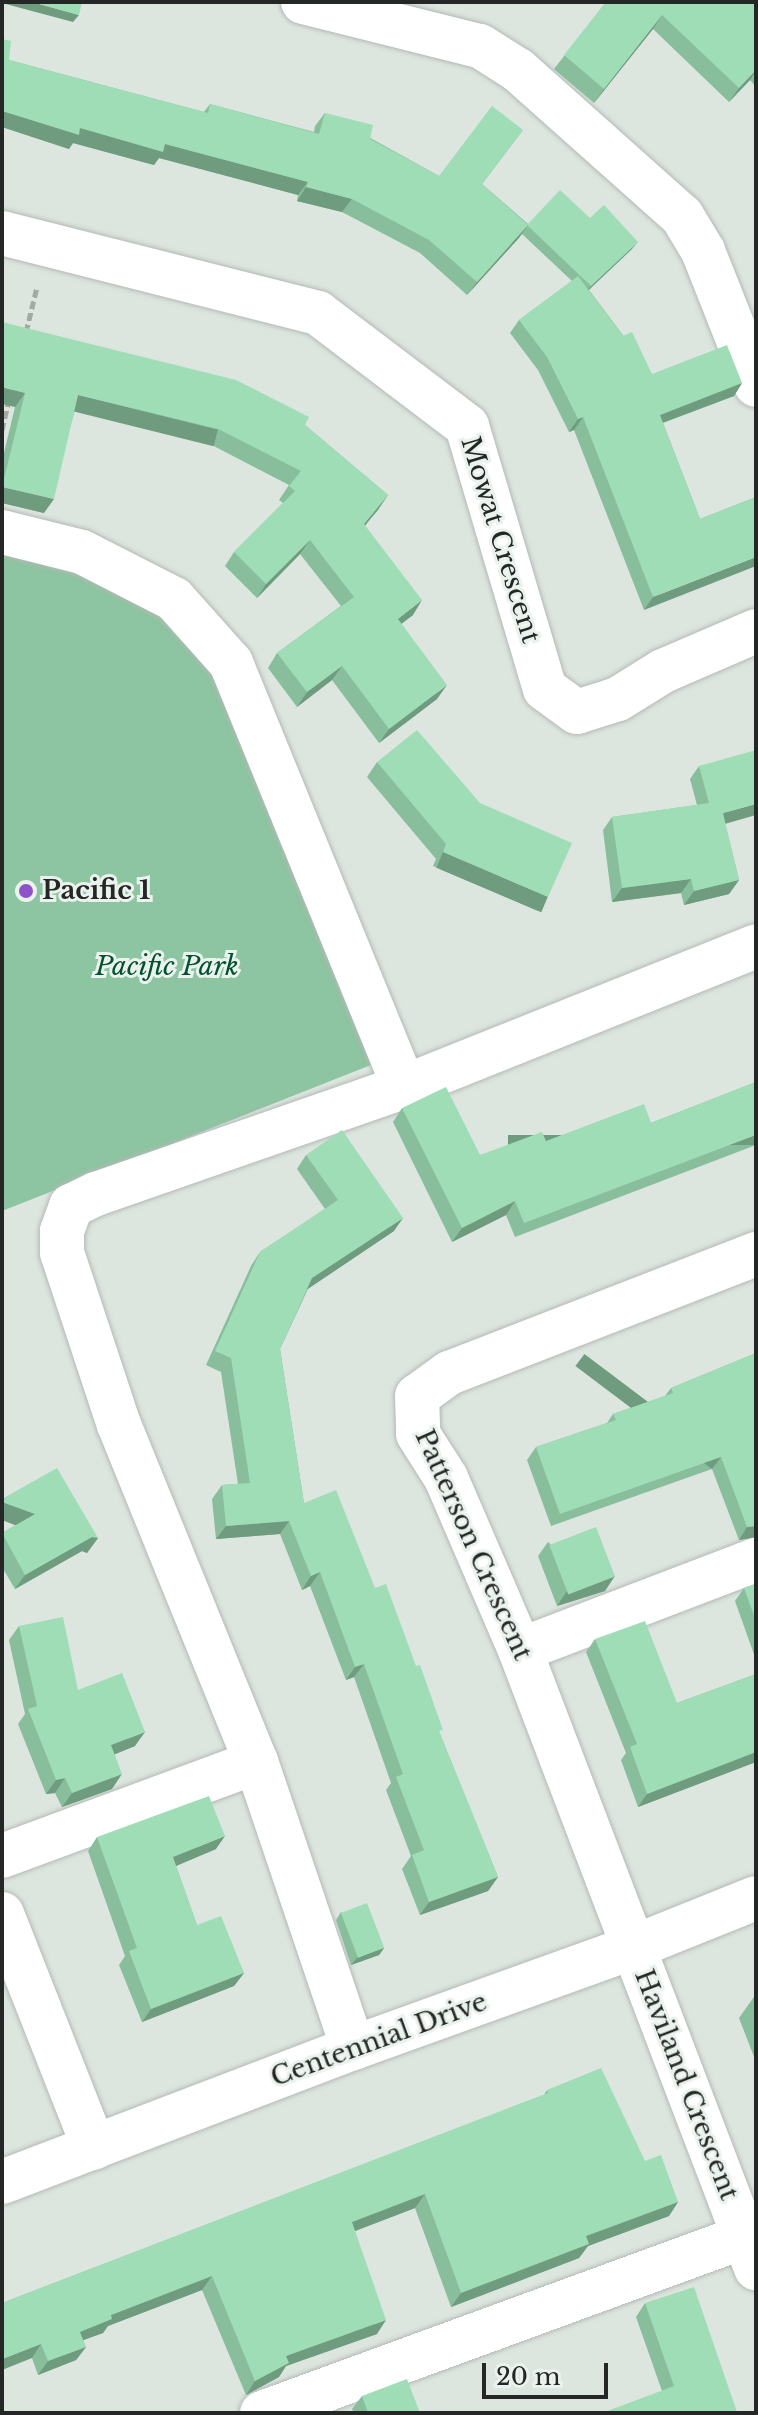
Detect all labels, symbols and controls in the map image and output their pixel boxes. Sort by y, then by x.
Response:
street label: Mowat Crescent [454,433,546,647]
place label: Pacific 1 [42,875,150,907]
marker: Pacific 1 [17,882,35,900]
park label: Pacific Park [95,951,239,983]
street label: Patterson Crescent [408,1425,538,1665]
street label: Haviland Crescent [628,1965,744,2205]
street label: Centennial Drive [267,1986,491,2094]
scale bar [486,2347,612,2397]
text: 20 m [496,2362,561,2391]

